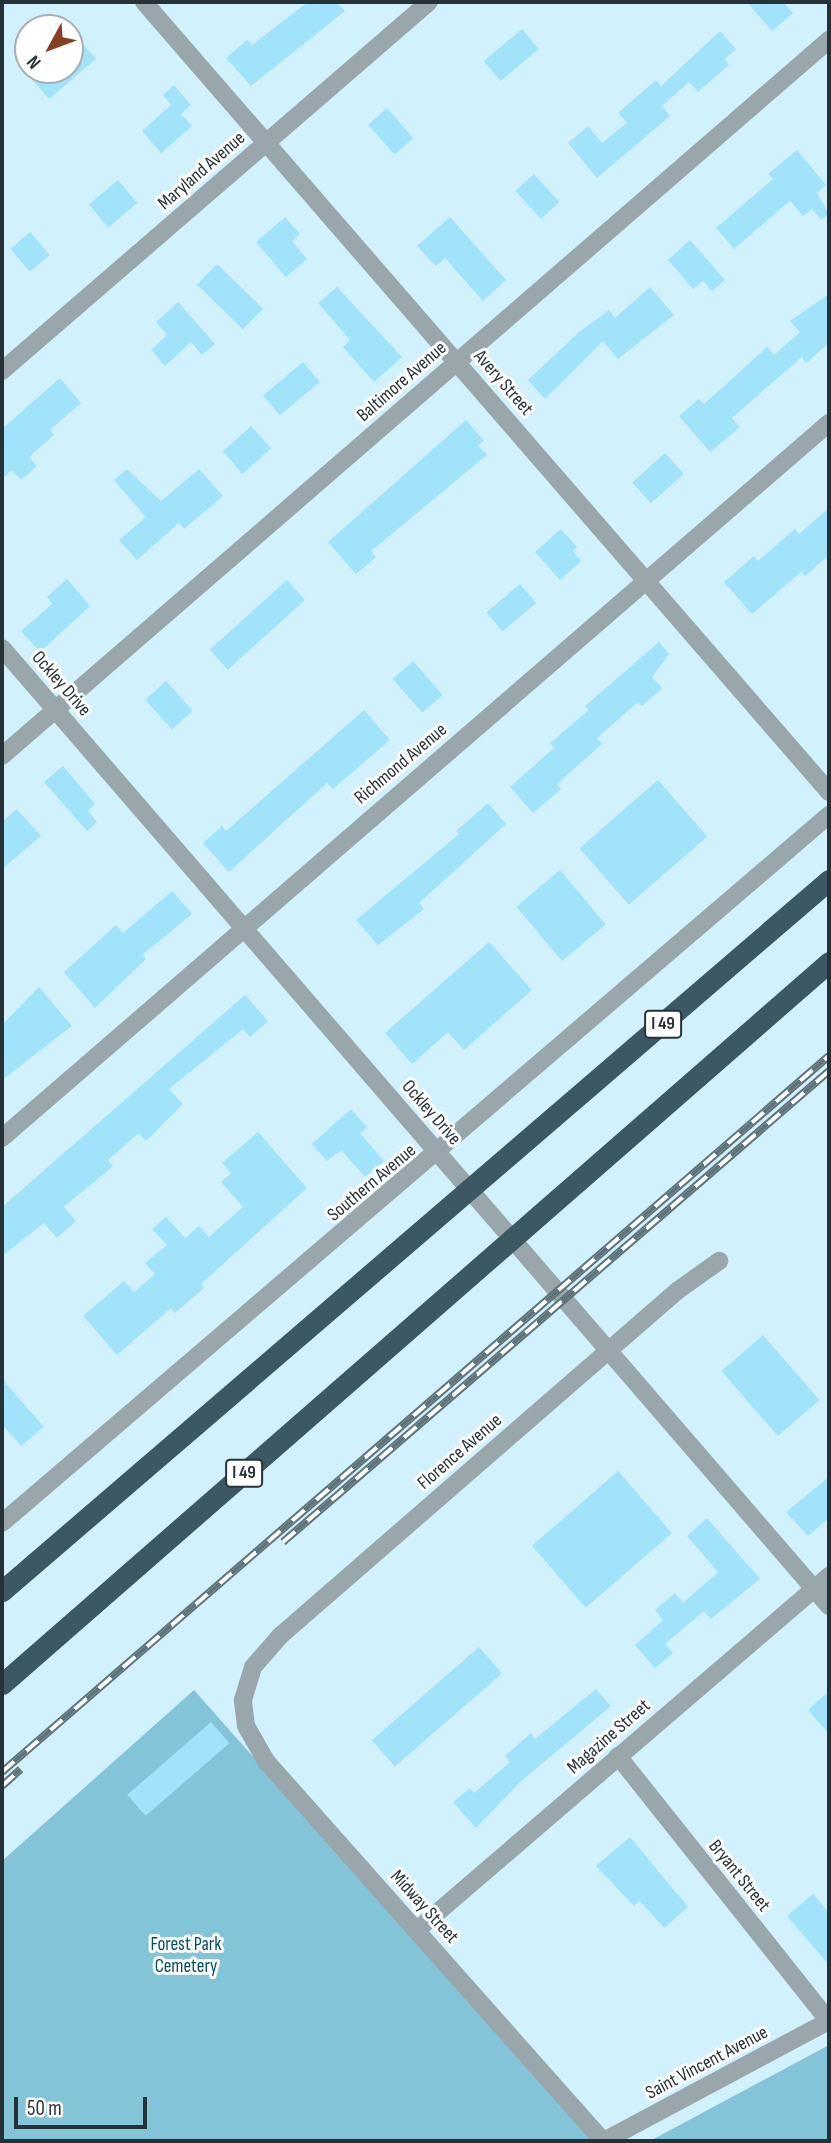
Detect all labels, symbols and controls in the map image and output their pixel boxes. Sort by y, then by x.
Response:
north arrow [14,14,84,84]
text: N [22,50,46,73]
street label: Maryland Avenue [154,127,250,215]
street label: Baltimore Avenue [353,337,451,427]
street label: Avery Street [469,346,537,420]
street label: Ockley Drive [27,647,95,721]
street label: Richmond Avenue [350,719,452,809]
road number: I 49 [644,1009,682,1038]
street label: Ockley Drive [397,1076,465,1150]
street label: Southern Avenue [323,1139,421,1227]
street label: Florence Avenue [413,1409,507,1495]
road number: I 49 [225,1458,263,1488]
street label: Magazine Street [563,1695,655,1779]
street label: Bryant Street [703,1836,775,1916]
street label: Midway Street [385,1866,463,1948]
park label: Forest Park Cemetery [150,1934,222,1978]
street label: Saint Vincent Avenue [642,2021,772,2105]
scale bar [18,2084,150,2128]
text: 50 m [27,2096,62,2121]

